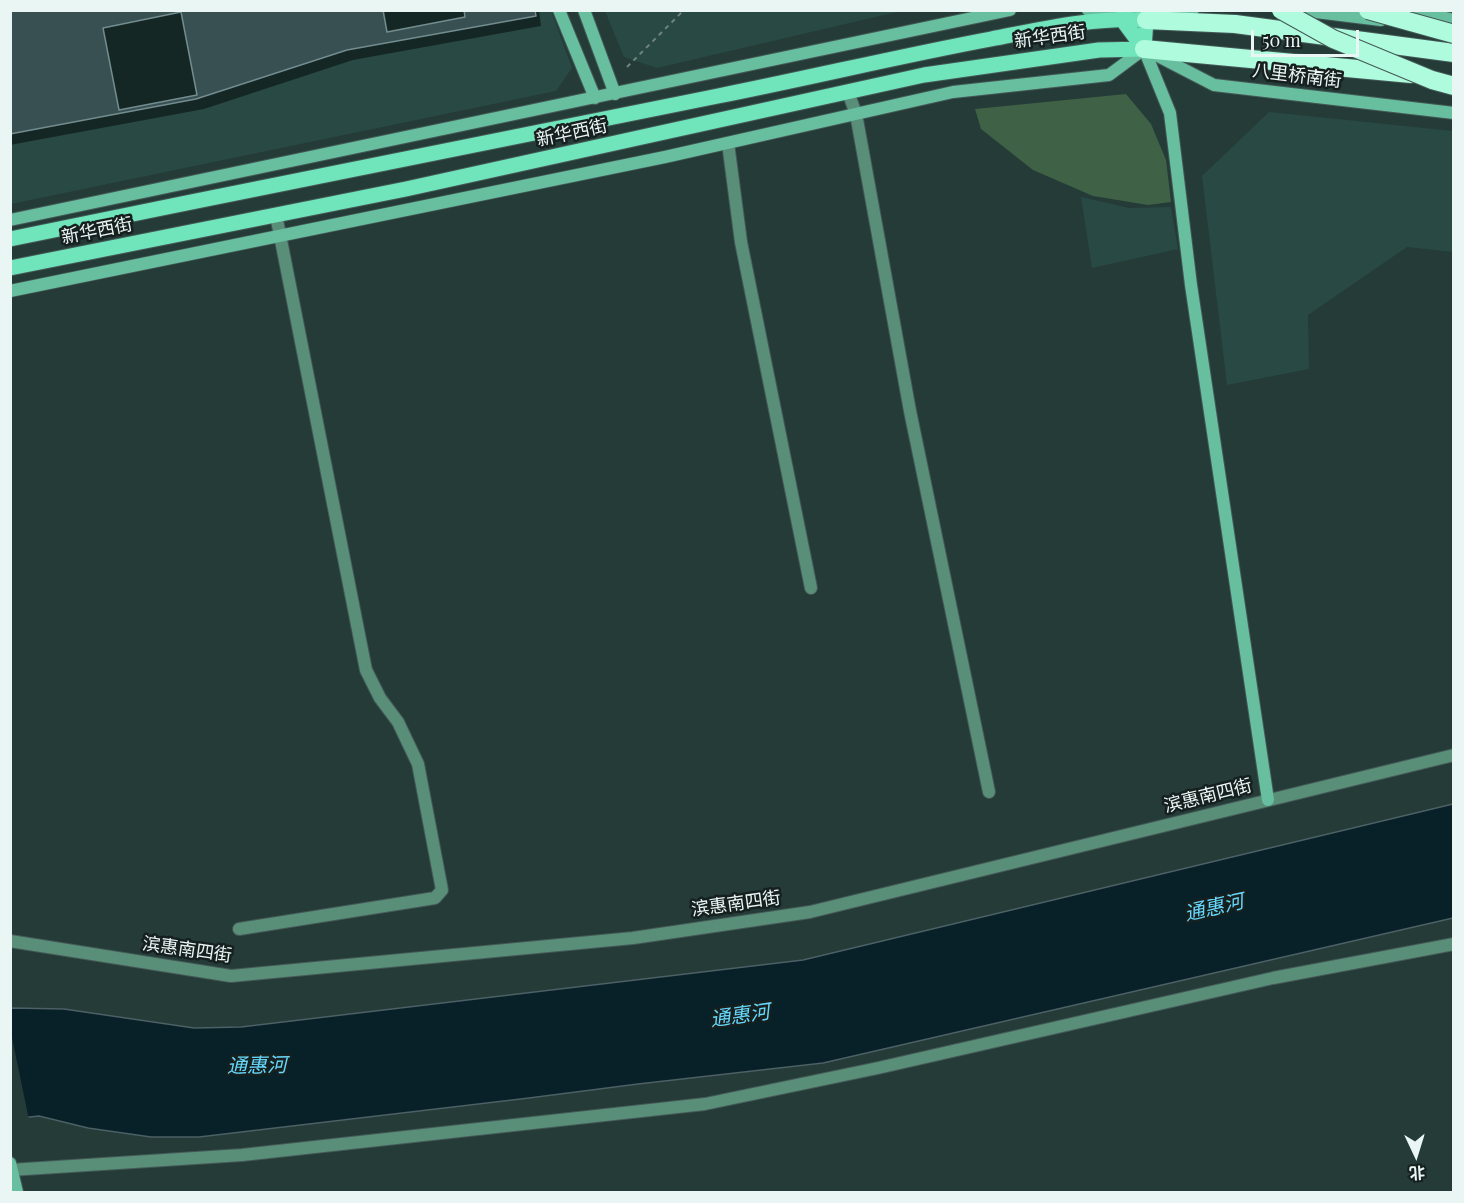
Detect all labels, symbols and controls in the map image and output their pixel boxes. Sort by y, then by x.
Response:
scale bar [1254,18,1362,56]
street label: 新华西街 [1013,21,1087,53]
text: 50 m [1262,28,1301,52]
street label: 八里桥南街 [1251,60,1343,92]
street label: 新华西街 [535,115,609,151]
street label: 新华西街 [60,214,134,248]
street label: 滨惠南四街 [1162,775,1254,817]
street label: 滨惠南四街 [690,887,782,921]
water label: 通惠河 [1182,890,1246,926]
street label: 滨惠南四街 [141,933,233,967]
water label: 通惠河 [709,1000,771,1032]
water label: 通惠河 [227,1053,287,1079]
north arrow [1386,1125,1446,1185]
text: 北 [1409,1162,1426,1184]

